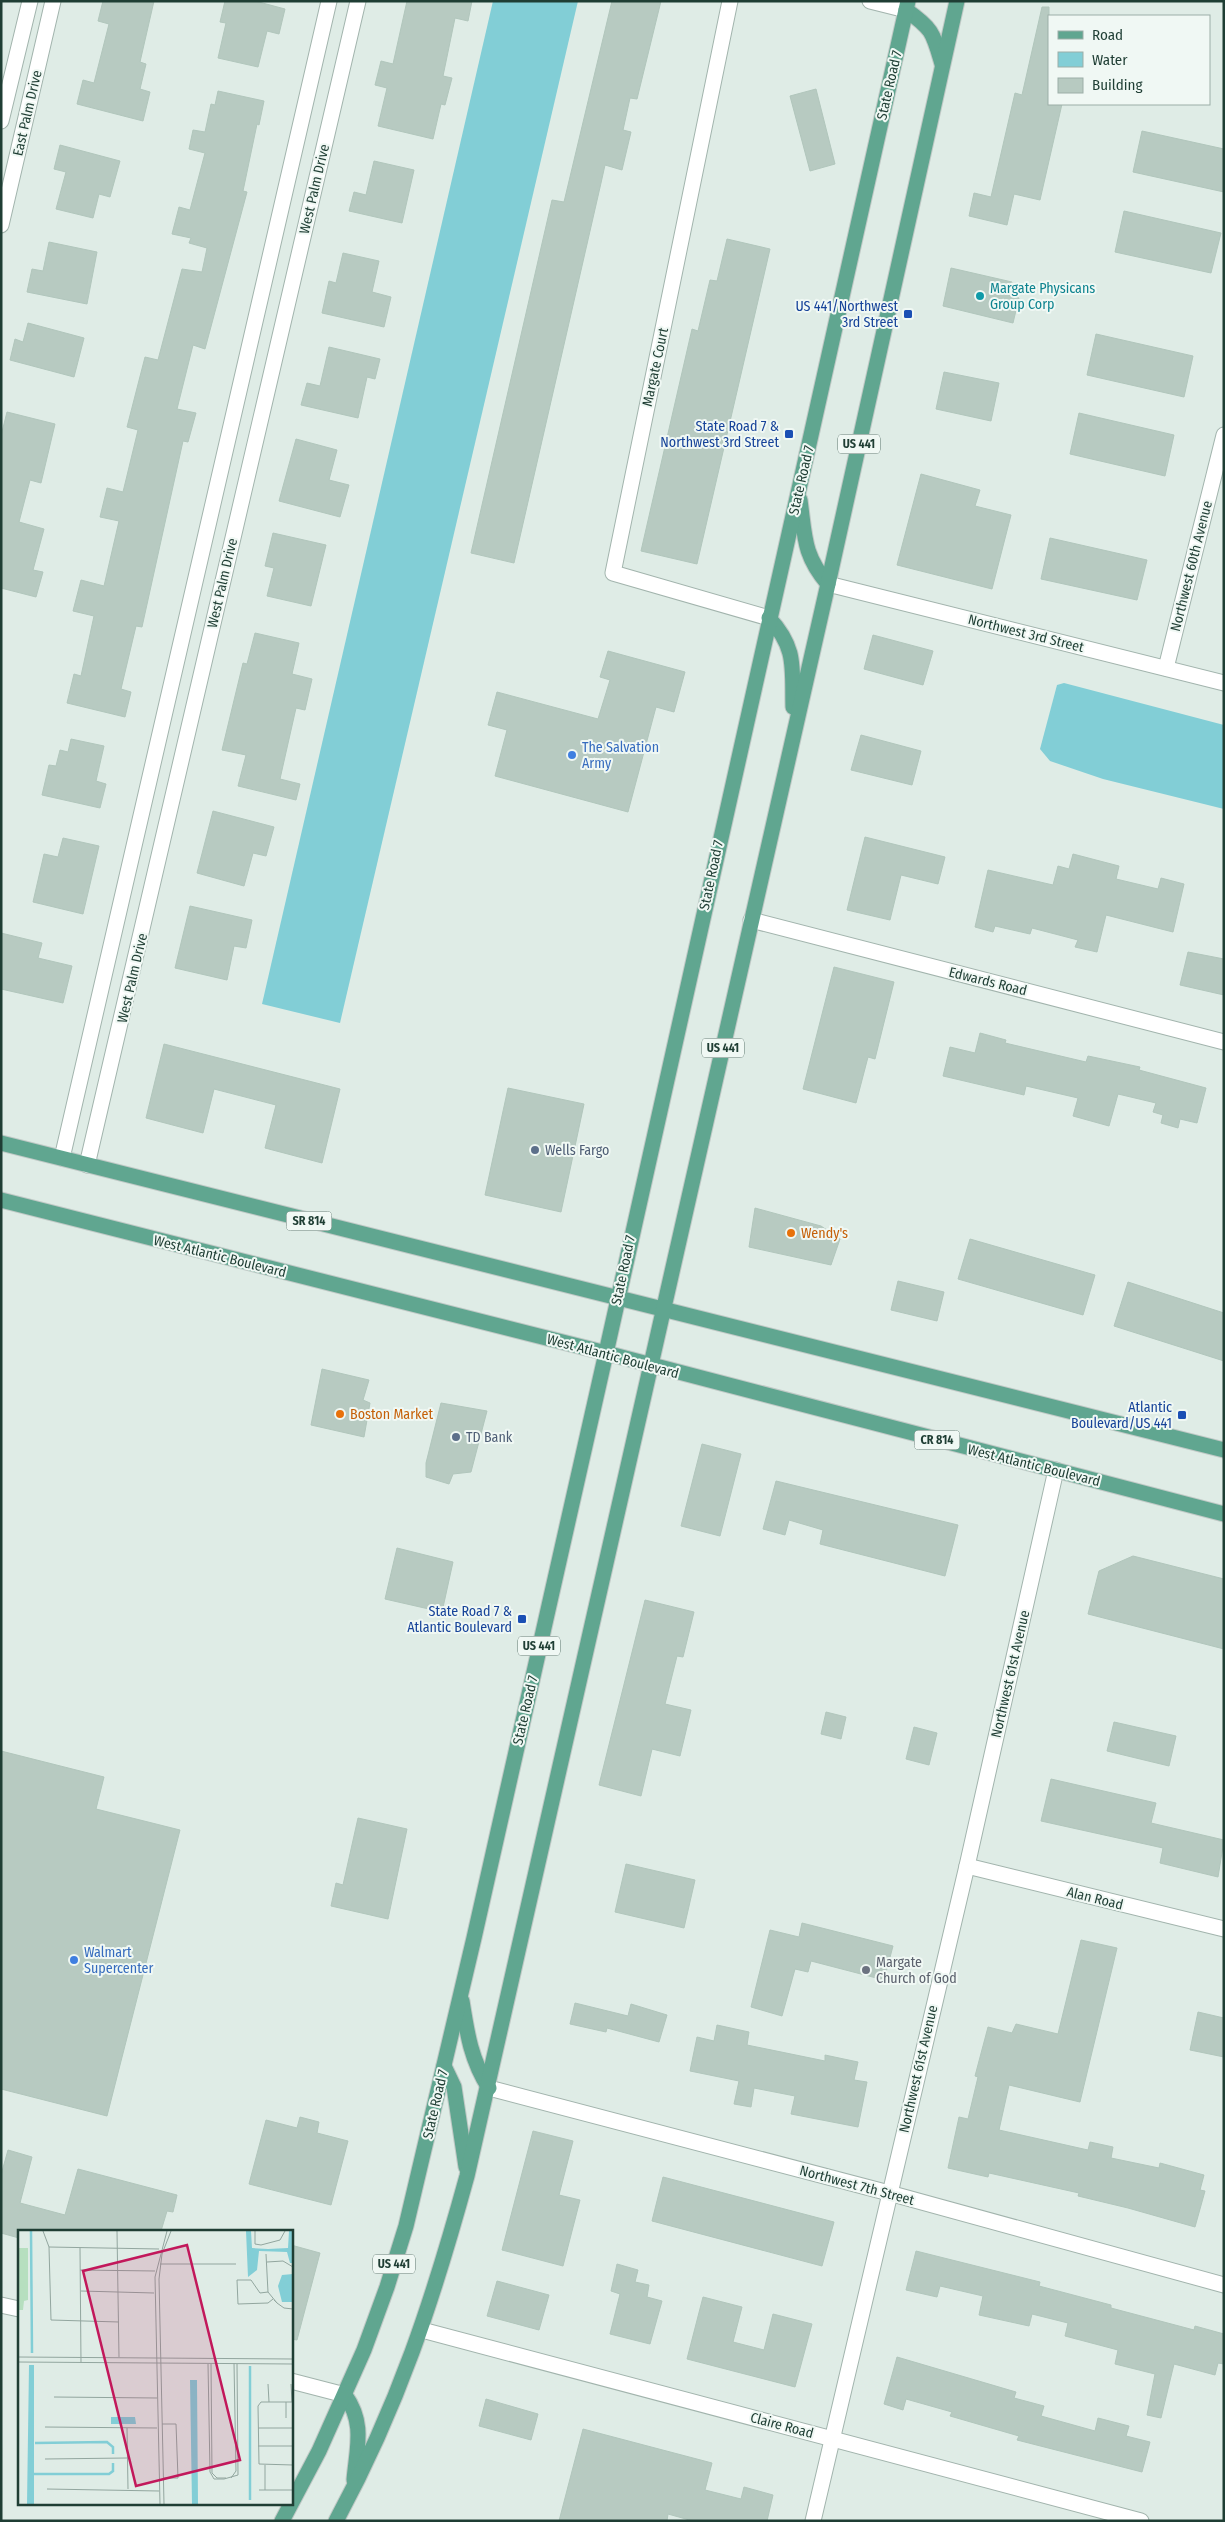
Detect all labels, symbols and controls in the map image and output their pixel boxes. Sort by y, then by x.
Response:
legend [1048,15,1210,105]
text: Road [1092,26,1123,44]
street label: State Road 7 [873,48,906,122]
text: Water [1092,51,1128,69]
street label: East Palm Drive [9,68,46,158]
text: Building [1092,76,1143,94]
street label: West Palm Drive [296,142,333,236]
place label: Margate Physicans Group Corp [990,280,1095,313]
marker: Margate Physicans Group Corp [974,290,986,302]
place label: US 441/Northwest 3rd Street [795,298,898,331]
marker: US 441/Northwest 3rd Street [902,308,914,320]
street label: Margate Court [639,326,672,408]
place label: State Road 7 & Northwest 3rd Street [660,418,779,451]
marker: State Road 7 & Northwest 3rd Street [783,428,795,440]
road number: US 441 [838,434,880,454]
street label: State Road 7 [785,443,818,517]
street label: Northwest 60th Avenue [1167,499,1216,633]
street label: West Palm Drive [204,536,241,630]
street label: Northwest 3rd Street [966,611,1086,656]
place label: The Salvation Army [582,739,659,772]
marker: The Salvation Army [566,749,578,761]
street label: State Road 7 [696,838,727,912]
street label: West Palm Drive [114,931,151,1025]
street label: Edwards Road [947,964,1029,999]
road number: US 441 [702,1038,744,1058]
place label: Wells Fargo [545,1142,609,1159]
marker: Wells Fargo [529,1144,541,1156]
road number: SR 814 [286,1212,332,1230]
place label: Wendy's [801,1225,848,1242]
marker: Wendy's [785,1227,797,1239]
street label: West Atlantic Boulevard [152,1232,288,1281]
street label: State Road 7 [608,1233,639,1307]
street label: West Atlantic Boulevard [545,1331,681,1382]
place label: Atlantic Boulevard/US 441 [1071,1399,1172,1432]
place label: Boston Market [350,1406,433,1423]
marker: Boston Market [334,1408,346,1420]
marker: Atlantic Boulevard/US 441 [1176,1409,1188,1421]
place label: TD Bank [466,1429,513,1446]
road number: CR 814 [914,1430,960,1450]
marker: TD Bank [450,1431,462,1443]
street label: West Atlantic Boulevard [966,1441,1102,1490]
place label: State Road 7 & Atlantic Boulevard [407,1603,512,1636]
street label: Northwest 61st Avenue [988,1609,1033,1740]
marker: State Road 7 & Atlantic Boulevard [516,1613,528,1625]
road number: US 441 [518,1636,560,1655]
street label: State Road 7 [509,1673,542,1747]
street label: Alan Road [1065,1883,1125,1914]
place label: Walmart Supercenter [84,1944,153,1977]
marker: Walmart Supercenter [68,1954,80,1966]
place label: Margate Church of God [876,1954,957,1987]
marker: Margate Church of God [860,1964,872,1976]
street label: Northwest 61st Avenue [896,2004,941,2135]
street label: State Road 7 [419,2067,452,2141]
street label: Northwest 7th Street [798,2162,916,2209]
inset map [18,2230,292,2504]
road number: US 441 [373,2254,415,2274]
street label: Claire Road [748,2409,815,2442]

